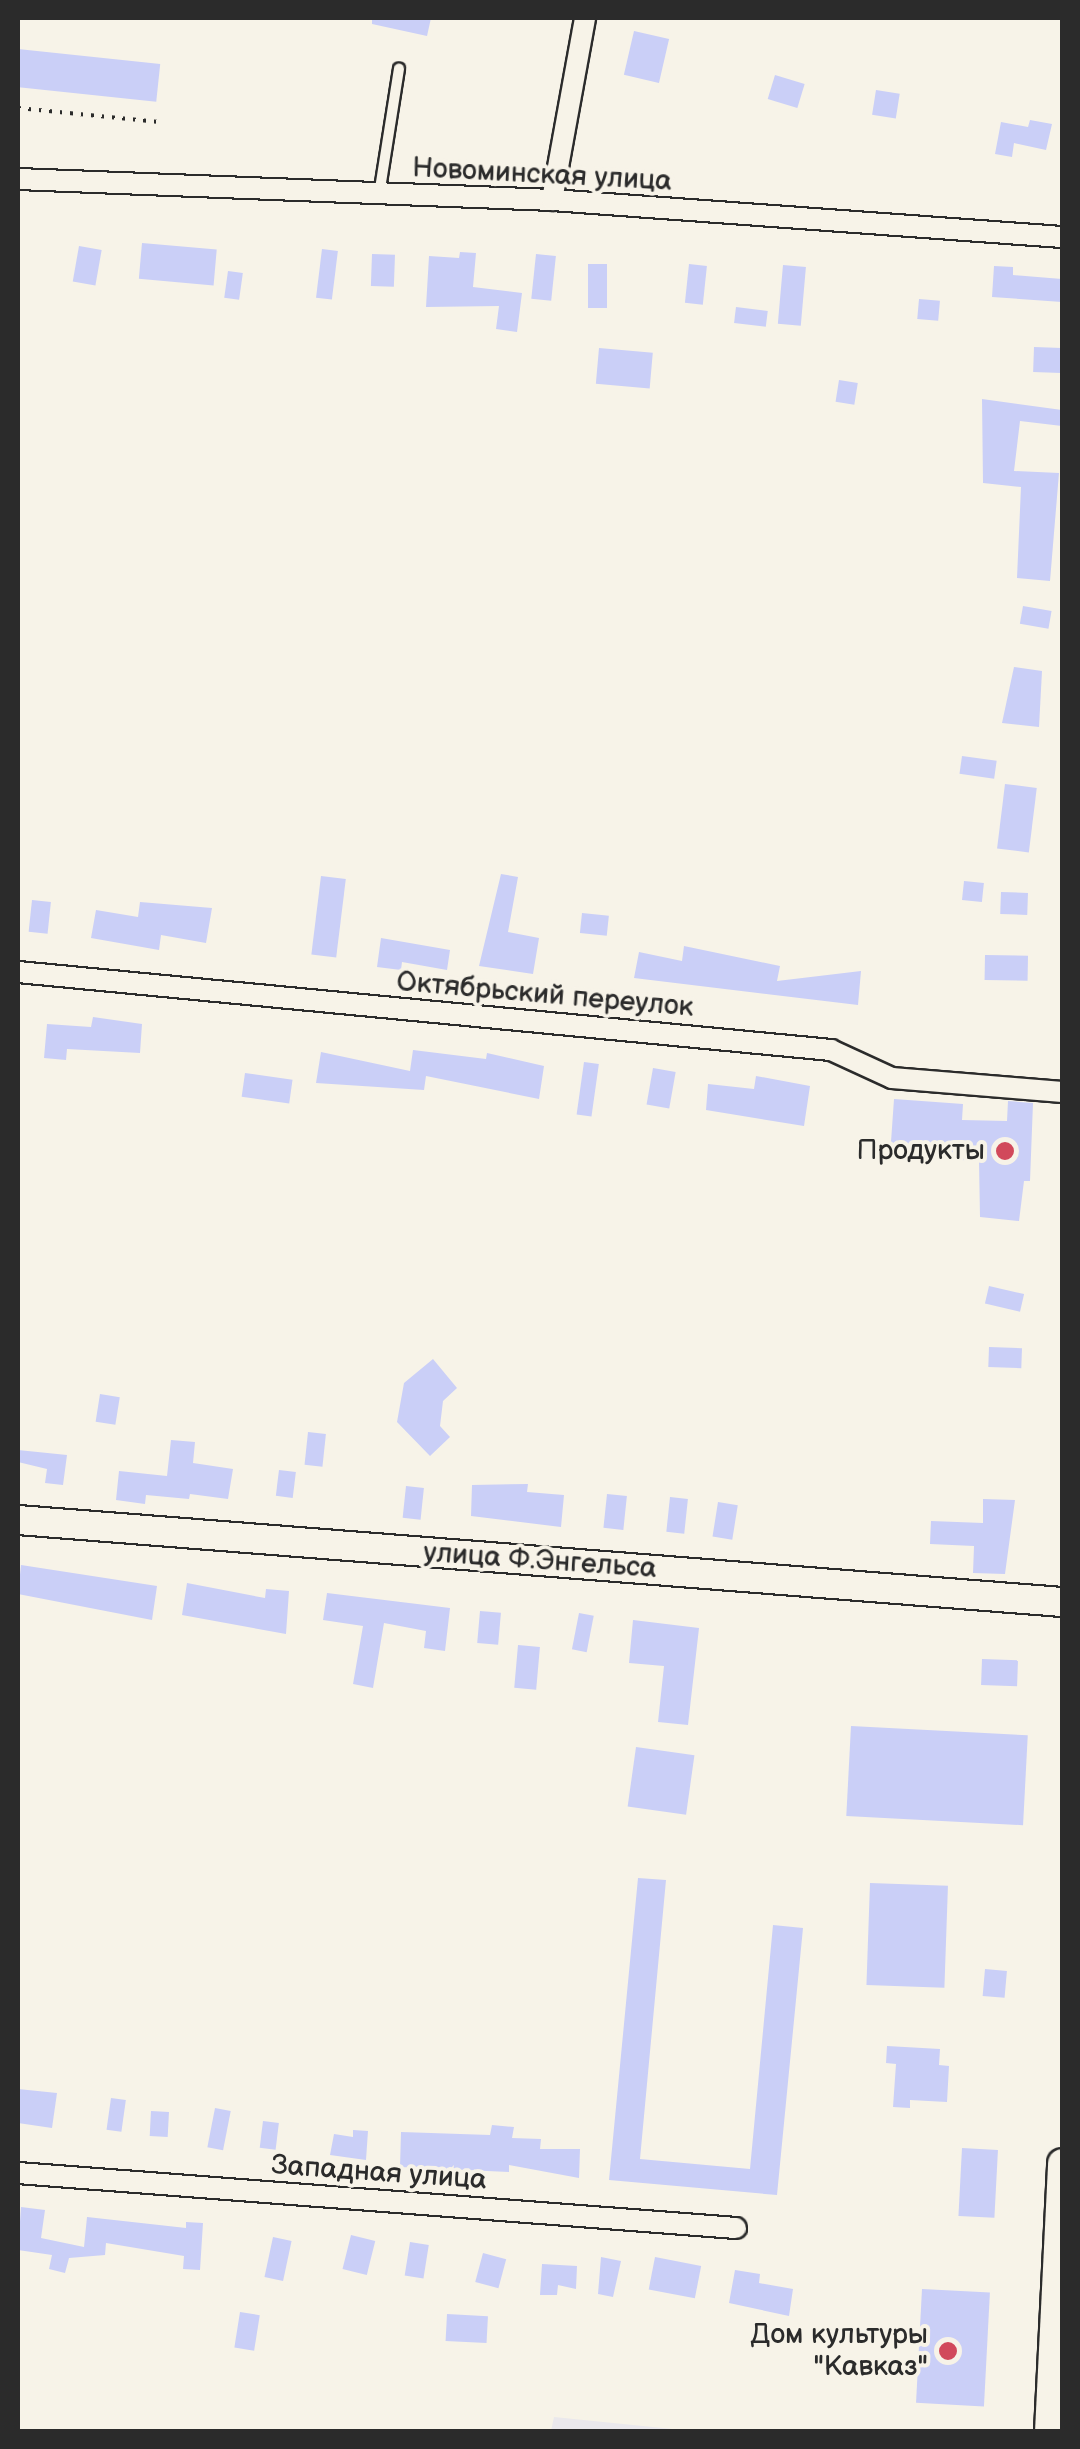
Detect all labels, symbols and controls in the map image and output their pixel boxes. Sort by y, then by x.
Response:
street label: Новоминская улица [411,151,673,199]
street label: Октябрьский переулок [395,965,695,1025]
place label: Продукты [856,1134,985,1168]
marker: Продукты [994,1140,1016,1162]
street label: улица Ф.Энгельса [422,1536,658,1586]
street label: Западная улица [270,2149,488,2197]
place label: Дом культуры "Кавказ" [751,2318,928,2384]
marker: Дом культуры "Кавказ" [937,2340,959,2362]

